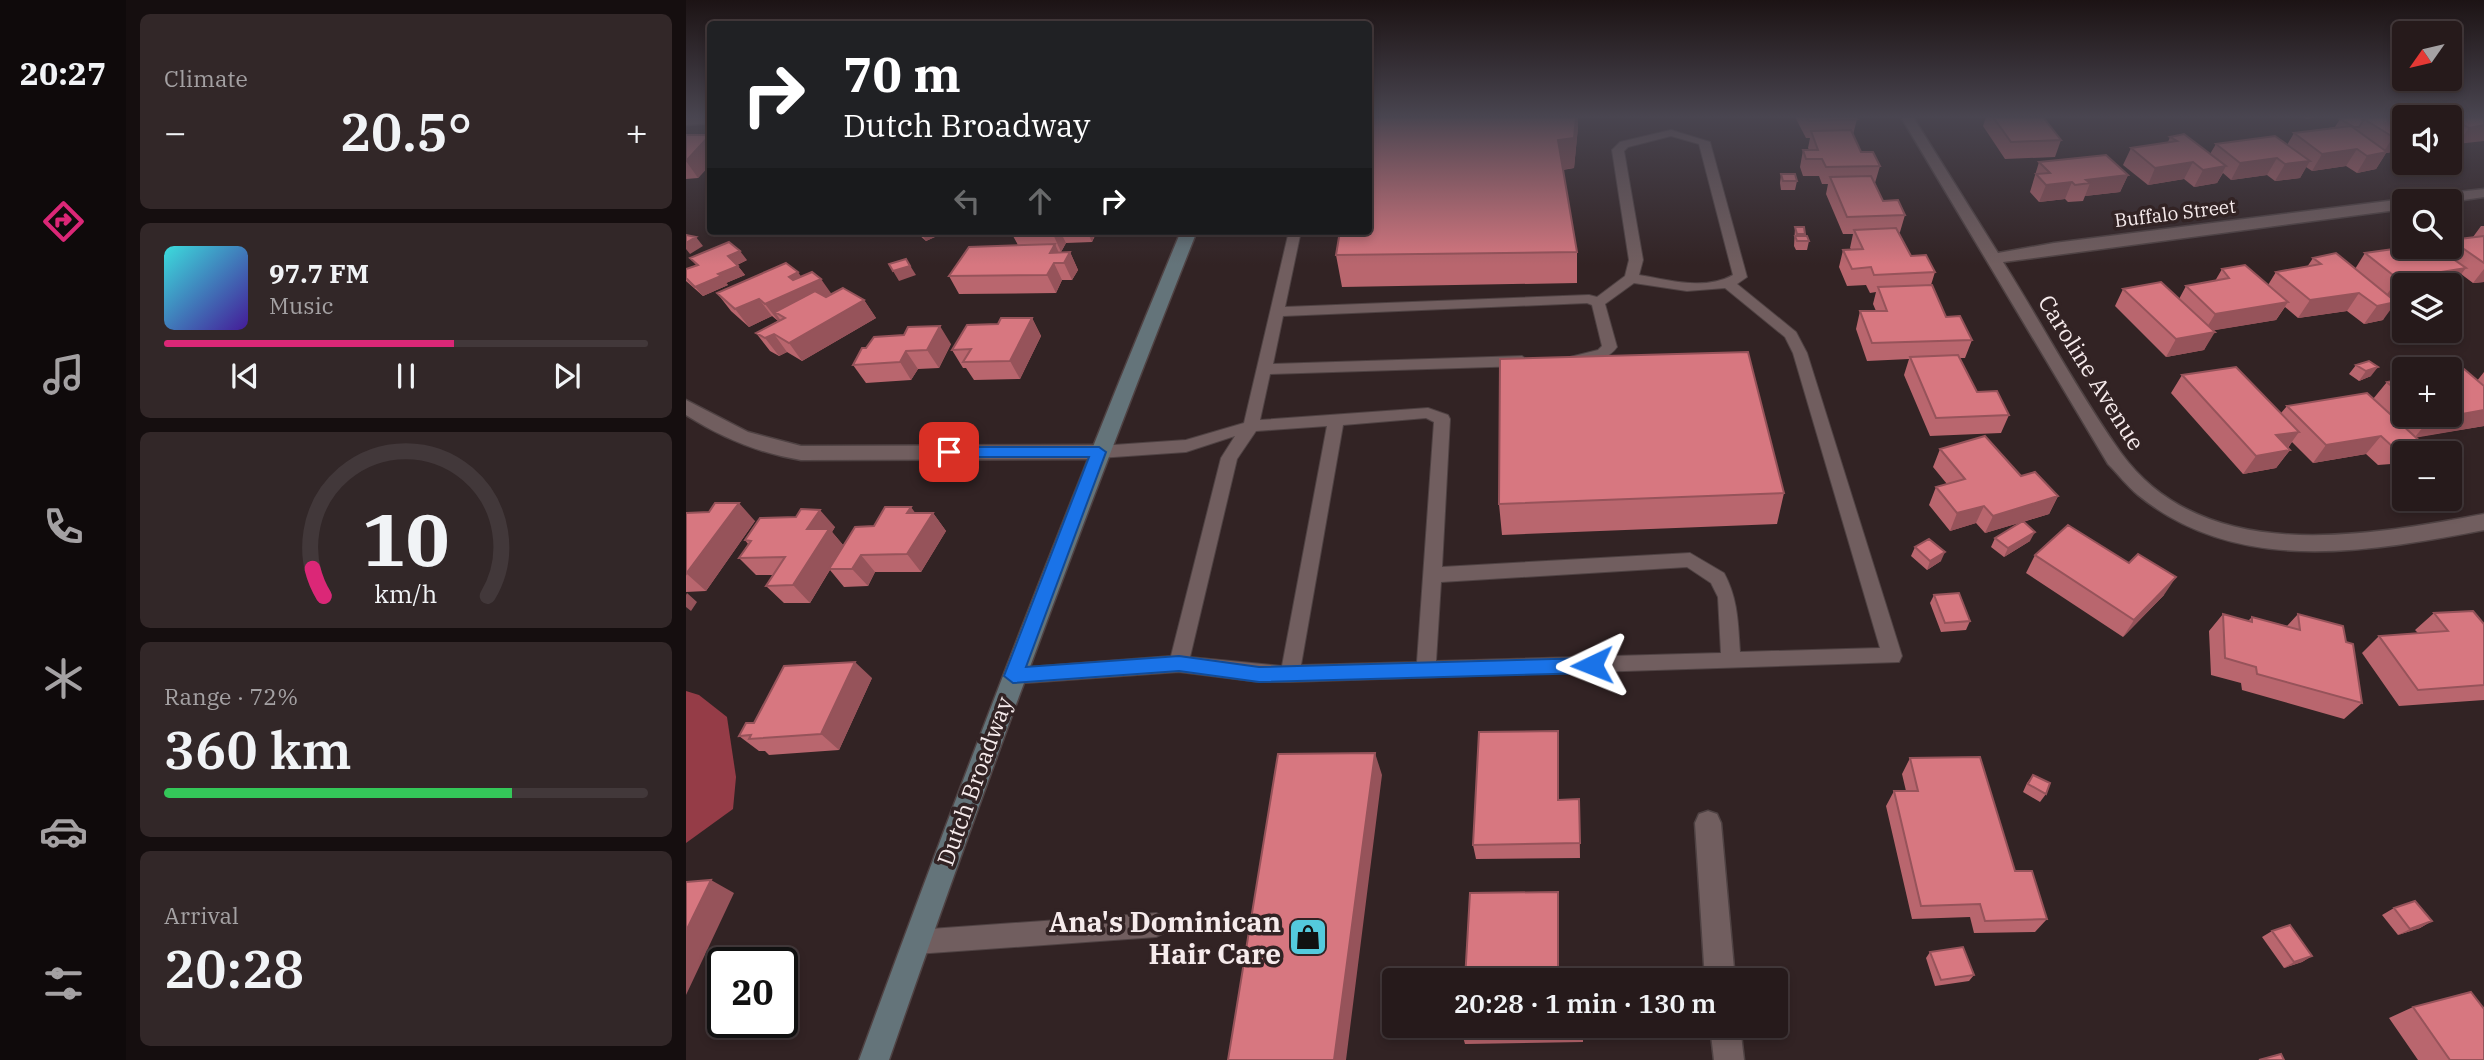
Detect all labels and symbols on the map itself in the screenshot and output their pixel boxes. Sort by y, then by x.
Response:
north arrow [2392,21,2462,91]
street label: Buffalo Street [2113,194,2237,232]
street label: Caroline Avenue [2032,289,2152,455]
pin [919,422,979,482]
position arrow [1555,628,1629,702]
street label: Dutch Broadway [929,692,1019,870]
place label: Ana's Dominican Hair Care [1049,903,1281,972]
shop icon: Ana's Dominican Hair Care [1287,916,1329,958]
speed limit sign: 20 [707,947,798,1038]

